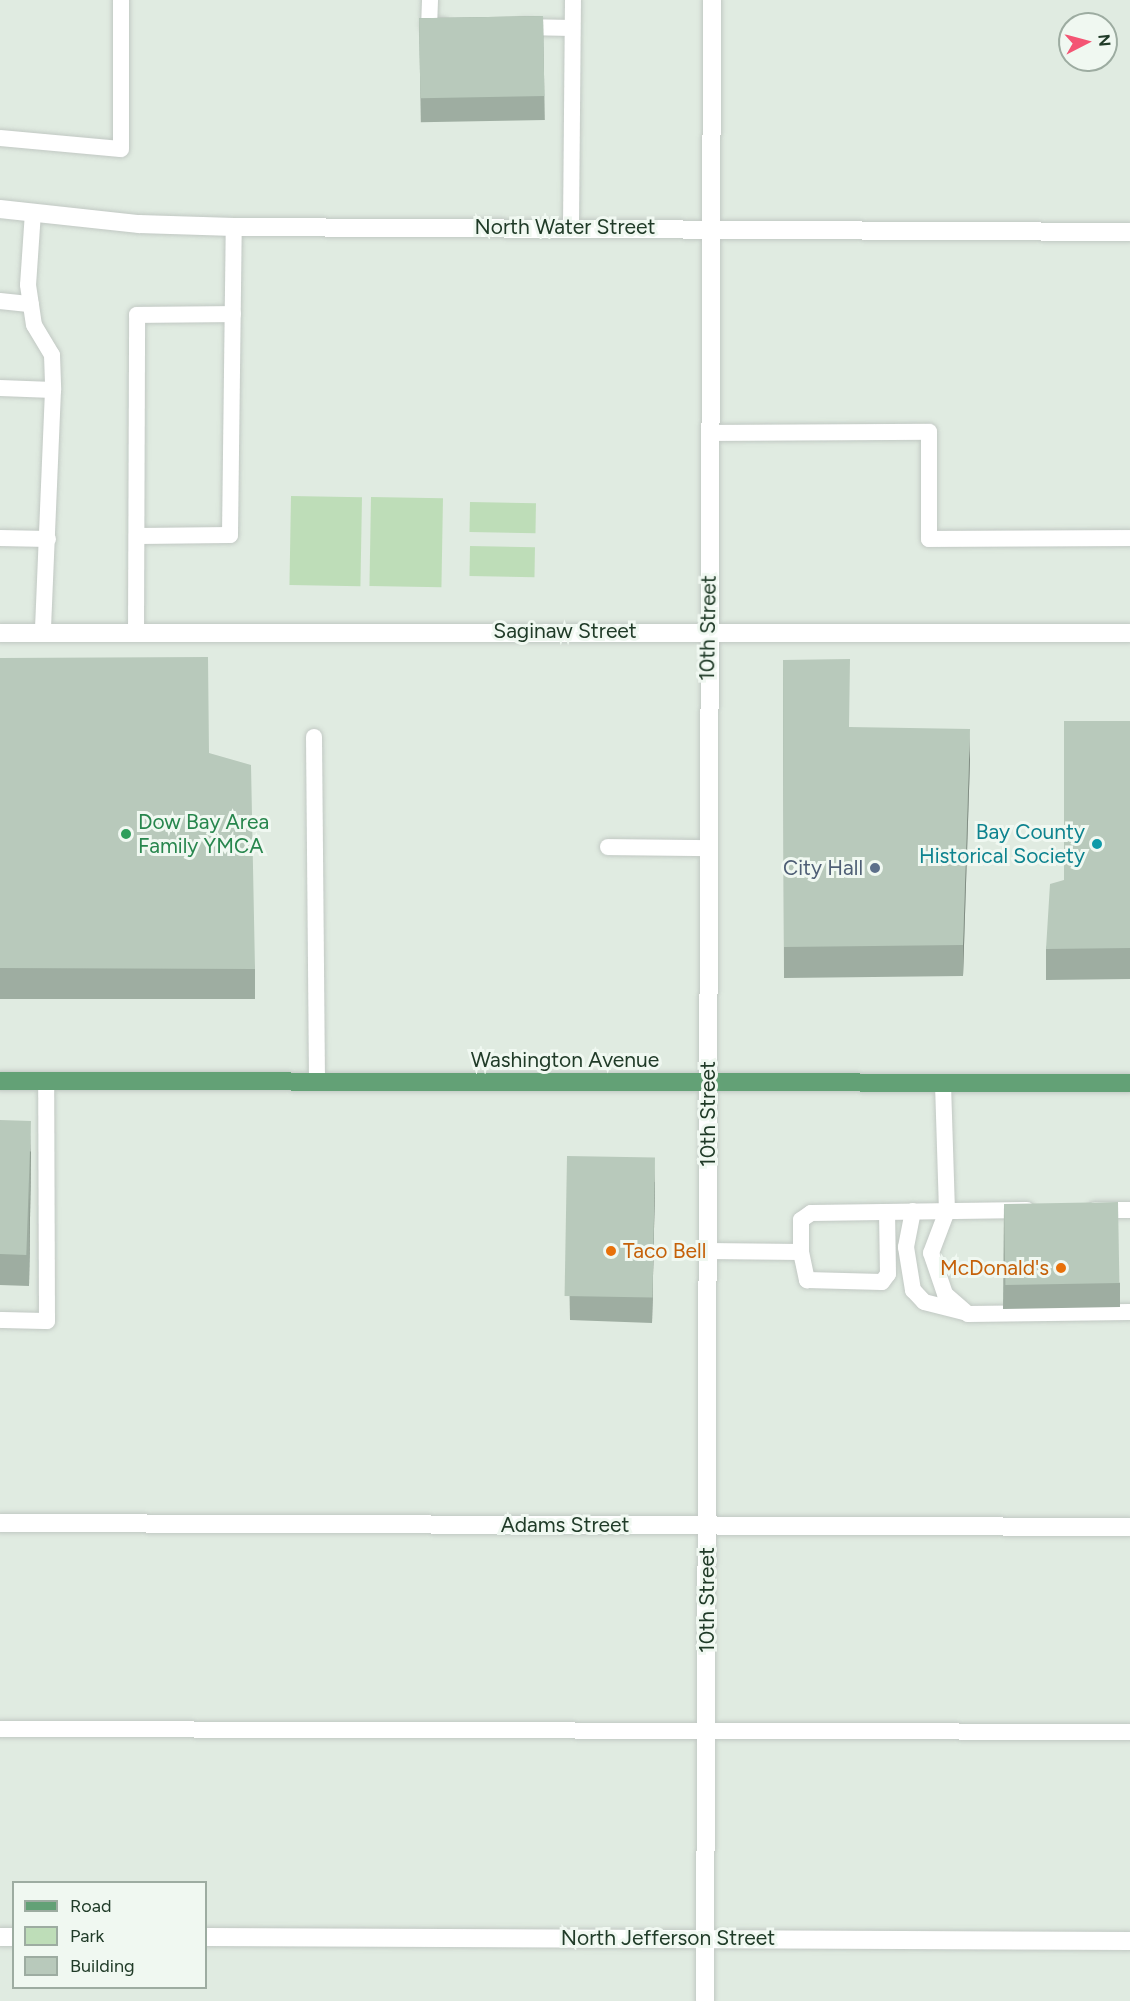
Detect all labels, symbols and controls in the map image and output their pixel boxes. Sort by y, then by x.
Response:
north arrow [1058,12,1118,72]
text: N [1094,33,1115,47]
street label: North Water Street [475,214,655,240]
street label: 10th Street [694,575,722,681]
street label: Saginaw Street [493,618,637,644]
place label: Dow Bay Area Family YMCA [138,809,269,859]
place label: Bay County Historical Society [919,819,1085,869]
marker: Dow Bay Area Family YMCA [119,827,133,841]
marker: Bay County Historical Society [1090,837,1104,851]
place label: City Hall [783,855,863,881]
marker: City Hall [868,861,882,875]
street label: Washington Avenue [471,1047,659,1073]
street label: 10th Street [695,1061,721,1167]
place label: Taco Bell [623,1238,706,1264]
marker: Taco Bell [604,1244,618,1258]
place label: McDonald's [940,1255,1049,1281]
marker: McDonald's [1054,1261,1068,1275]
street label: Adams Street [501,1512,629,1538]
street label: 10th Street [694,1547,720,1653]
legend [12,1881,207,1989]
text: Road [70,1895,111,1917]
text: Park [70,1925,104,1947]
street label: North Jefferson Street [561,1925,775,1951]
text: Building [70,1955,135,1977]

